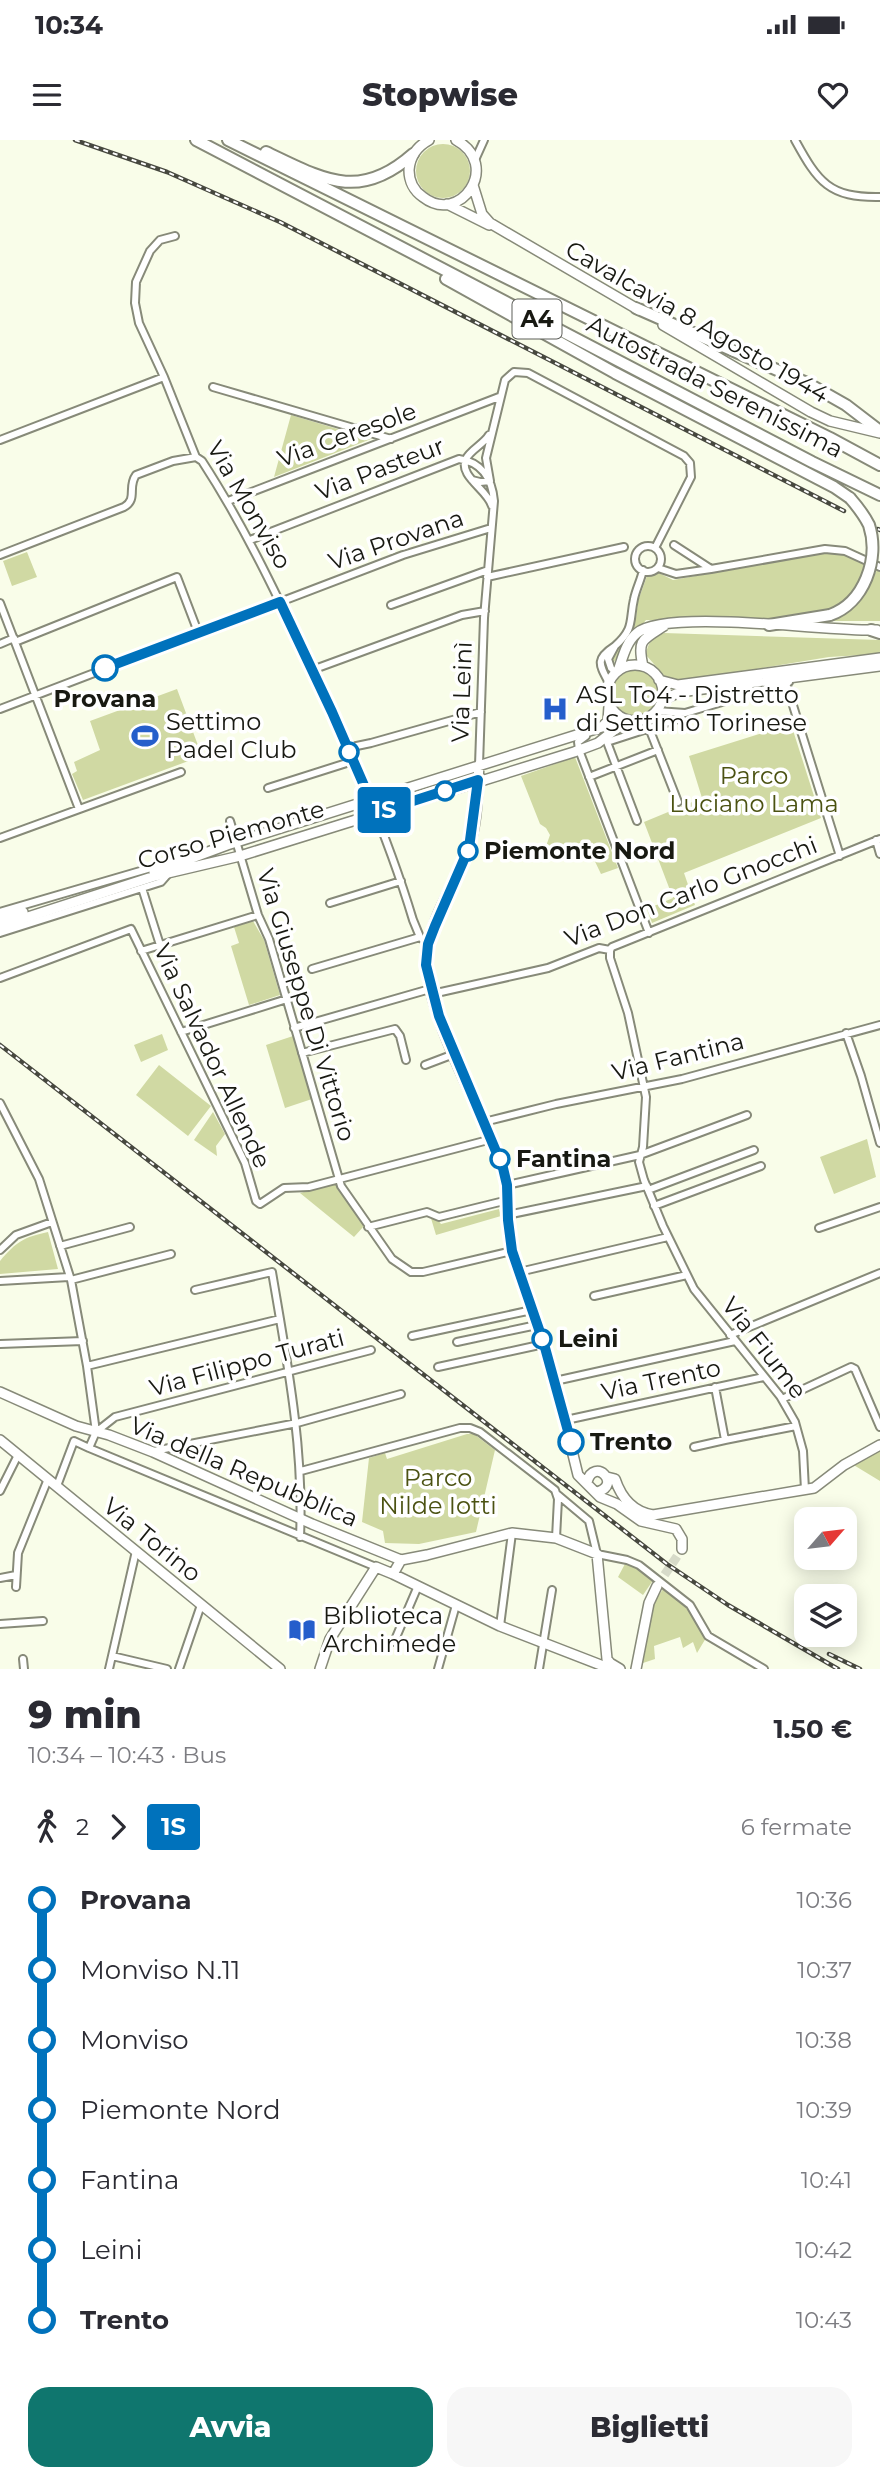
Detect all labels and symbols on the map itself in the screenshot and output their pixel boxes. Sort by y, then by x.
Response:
street label: Cavalcavia 8 Agosto 1944 [561,234,834,409]
road number: A4 [512,300,562,338]
street label: Autostrada Serenissima [582,309,848,464]
street label: Via Ceresole [273,396,420,473]
street label: Via Pasteur [311,431,448,506]
street label: Via Monviso [201,435,298,574]
street label: Via Provana [324,503,467,576]
street label: Via Leinì [445,641,478,743]
marker: Provana [92,655,118,681]
place label: ASL To4 - Distretto di Settimo Torinese [576,680,807,737]
place label: Provana [54,684,156,713]
hospital icon: ASL To4 - Distretto di Settimo Torinese [540,694,570,724]
place label: Settimo Padel Club [166,707,296,764]
sports icon: Settimo Padel Club [130,721,160,751]
unlabelled marker [339,742,359,762]
park label: Parco Luciano Lama [669,761,839,818]
unlabelled marker [435,781,455,801]
line badge: 1S [352,787,416,833]
street label: Corso Piemonte [134,794,328,875]
street label: Via Don Carlo Gnocchi [561,830,821,953]
place label: Piemonte Nord [484,836,675,865]
marker: Piemonte Nord [458,841,478,861]
street label: Via Giuseppe Di Vittorio [251,865,362,1145]
street label: Via Salvador Allende [148,939,277,1173]
street label: Via Fantina [609,1026,747,1087]
place label: Fantina [516,1144,611,1173]
marker: Fantina [490,1149,510,1169]
street label: Via Fiume [716,1291,813,1404]
street label: Via Filippo Turati [146,1323,347,1402]
place label: Leini [558,1324,619,1353]
marker: Leini [532,1329,552,1349]
street label: Via Trento [599,1353,723,1406]
street label: Via della Repubblica [126,1410,363,1533]
place label: Trento [590,1427,672,1456]
marker: Trento [558,1429,584,1455]
park label: Parco Nilde Iotti [379,1463,497,1520]
street label: Via Torino [97,1491,207,1588]
north arrow [794,1507,858,1570]
place label: Biblioteca Archimede [323,1601,456,1658]
library icon: Biblioteca Archimede [287,1615,317,1645]

